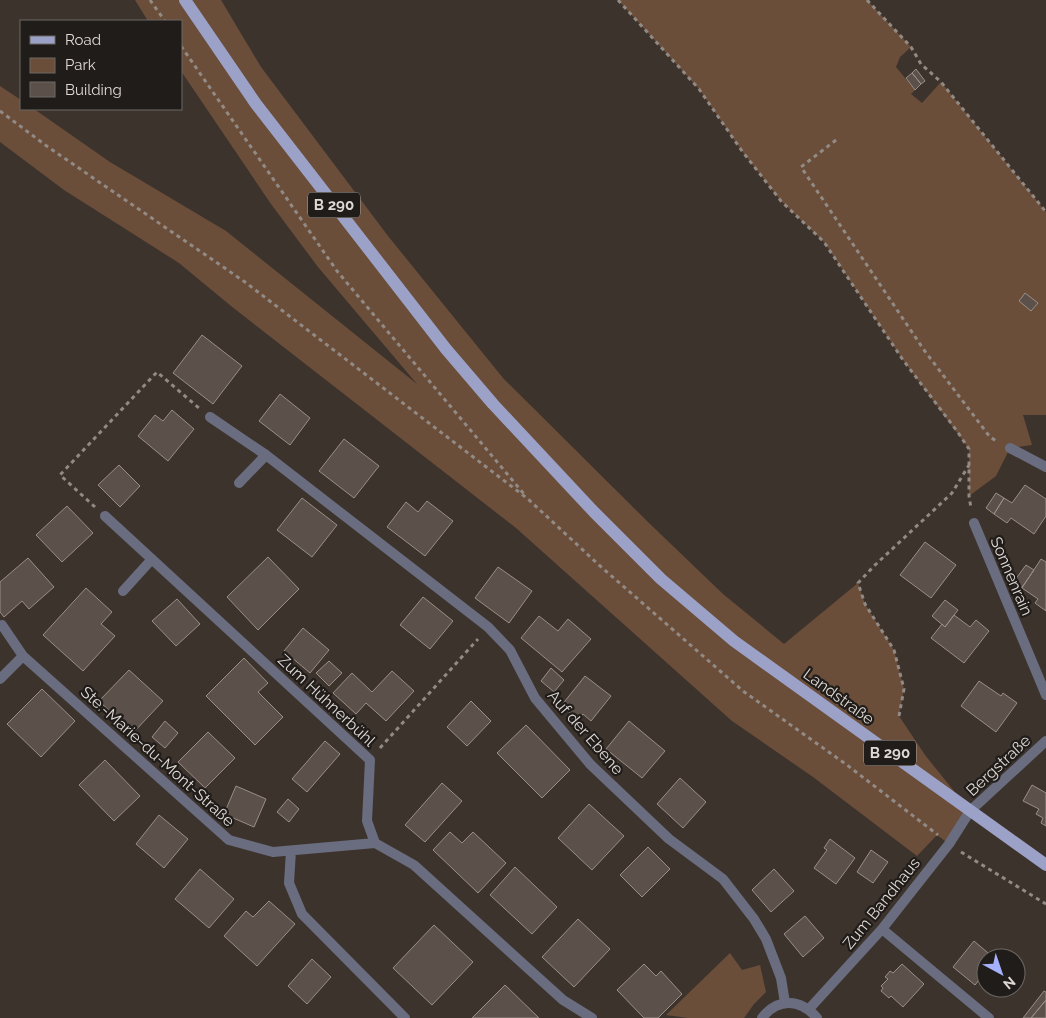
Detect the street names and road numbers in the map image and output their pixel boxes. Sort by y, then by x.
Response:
road number: B 290 [308,192,360,218]
street label: Sonnenrain [986,534,1037,618]
street label: Zum Hühnerbühl [274,650,380,751]
street label: Landstraße [800,664,878,728]
street label: Ste.-Marie-du-Mont-Straße [77,682,238,830]
street label: Auf der Ebene [544,686,627,778]
street label: Bergstraße [962,731,1034,800]
road number: B 290 [864,740,916,766]
street label: Zum Bandhaus [839,854,924,953]

